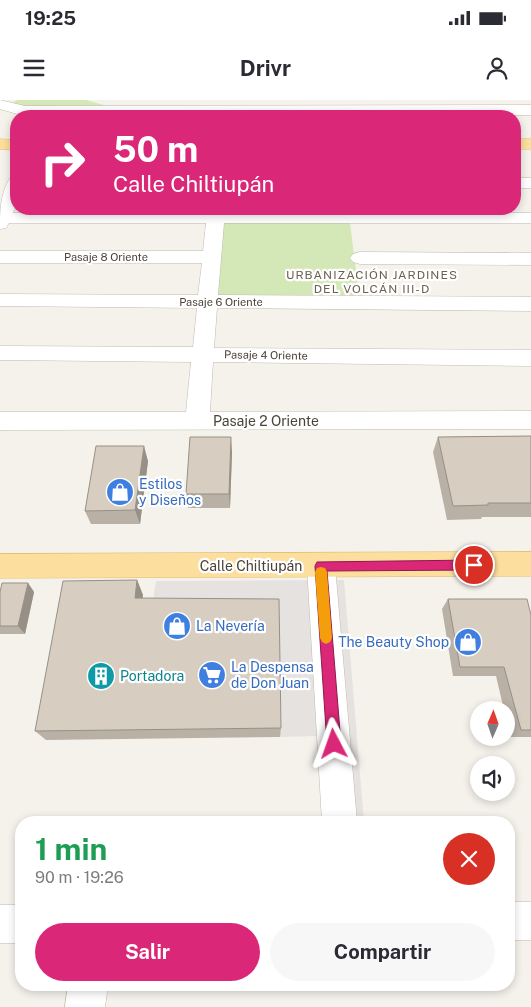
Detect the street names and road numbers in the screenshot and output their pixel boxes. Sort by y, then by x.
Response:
street label: Pasaje 8 Oriente [64,251,148,263]
street label: Pasaje 6 Oriente [179,296,263,308]
street label: Pasaje 4 Oriente [224,348,308,362]
street label: Pasaje 2 Oriente [213,413,319,429]
street label: Calle Chiltiupán [200,558,302,574]

